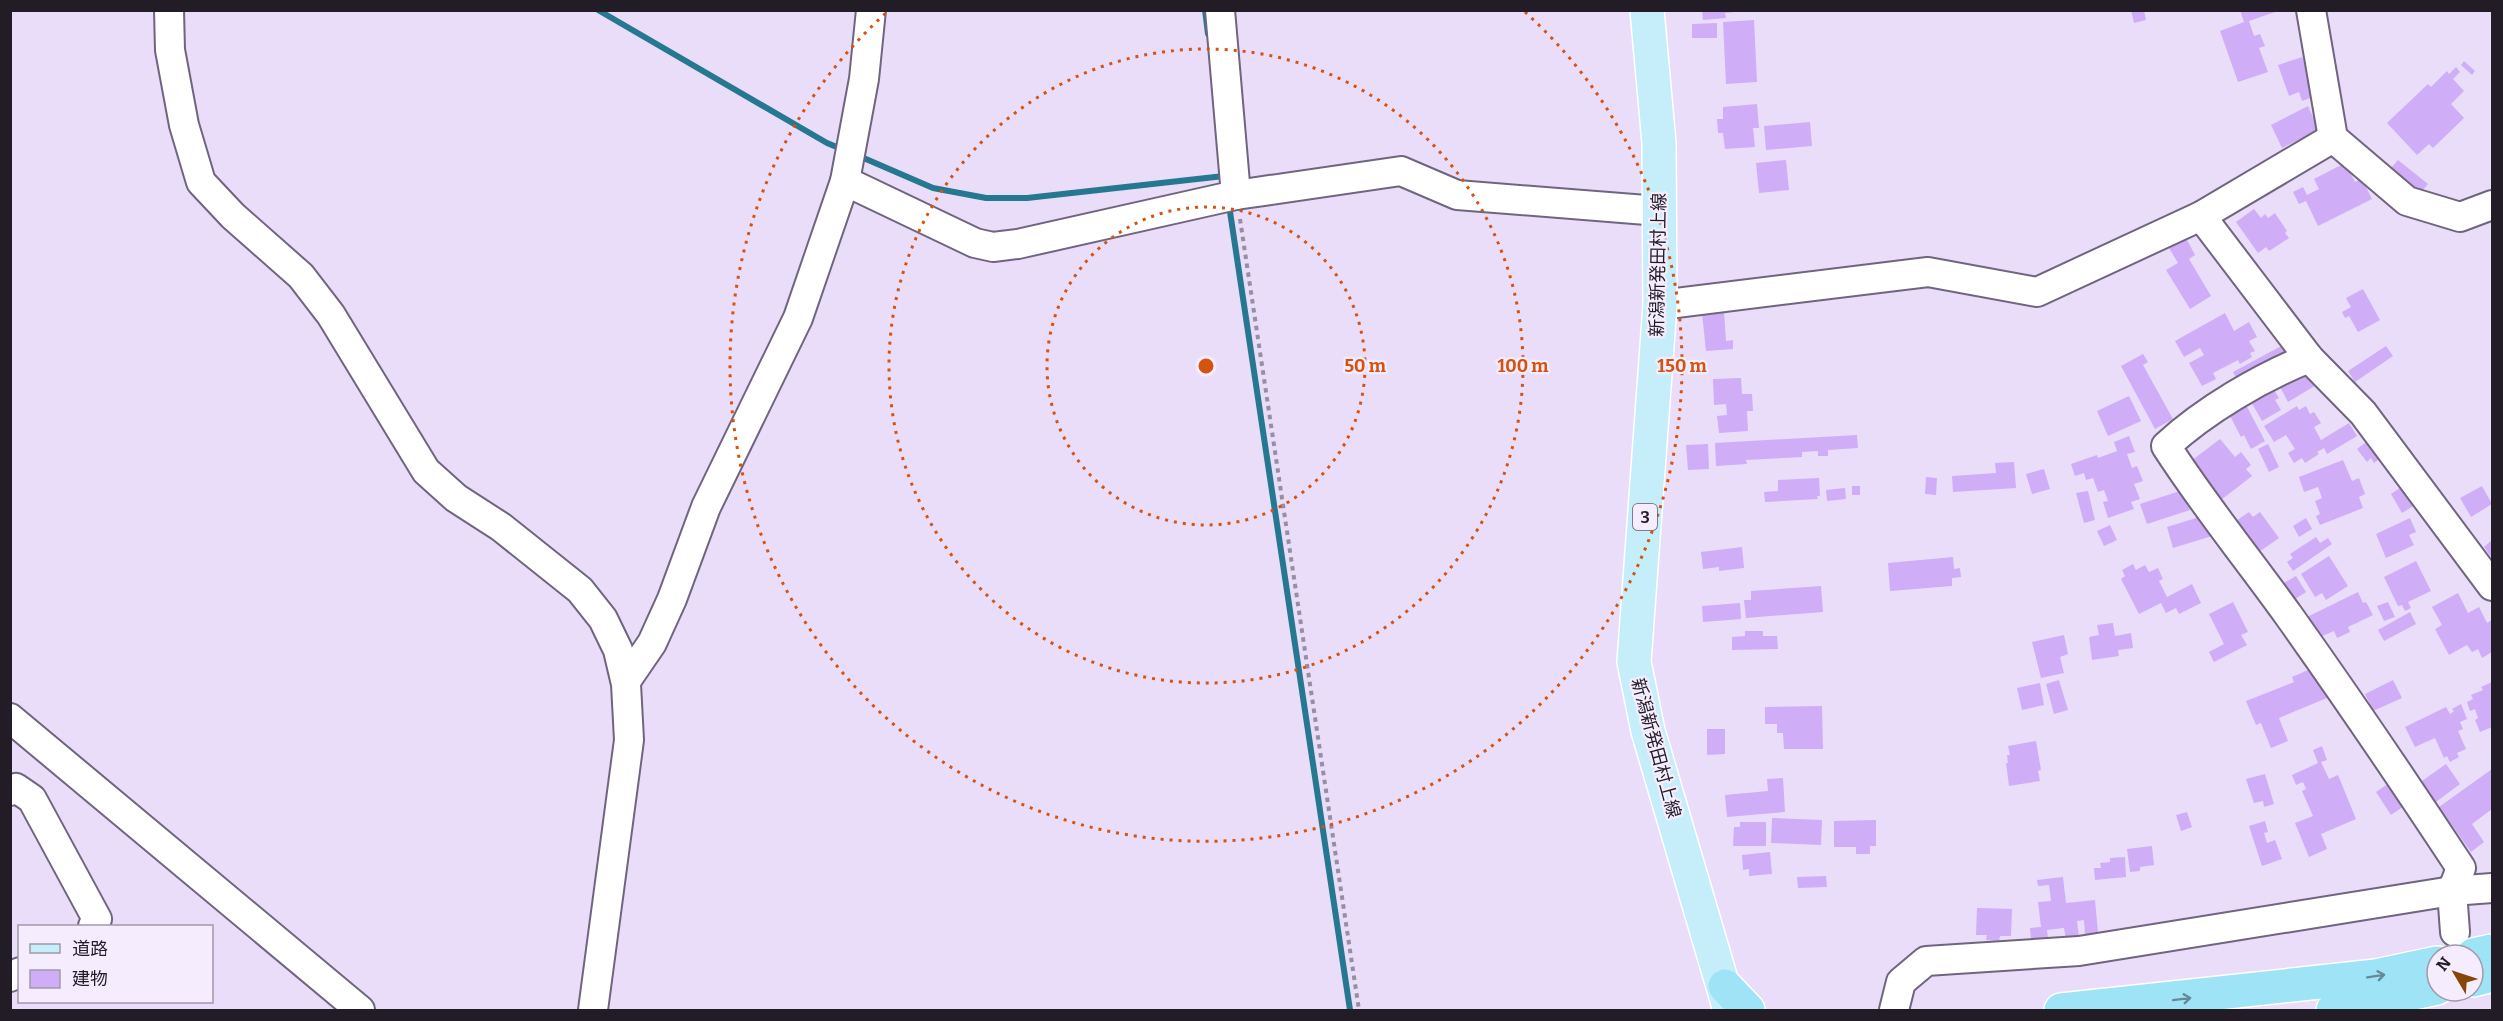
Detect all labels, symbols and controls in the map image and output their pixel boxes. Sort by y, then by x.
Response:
street label: 新潟新発田村上線 [1646,193,1670,337]
text: 50 m [1344,355,1386,377]
text: 100 m [1497,355,1549,377]
text: 150 m [1657,355,1707,377]
centre of rings [1196,356,1216,376]
road number: 3 [1633,504,1657,530]
street label: 新潟新発田村上線 [1627,676,1685,820]
legend [18,925,213,1003]
text: 道路 [72,938,108,960]
north arrow [2425,943,2485,1003]
text: N [2432,953,2455,975]
text: 建物 [72,968,108,990]
one-way arrow [2365,970,2385,981]
one-way arrow [2172,993,2191,1004]

